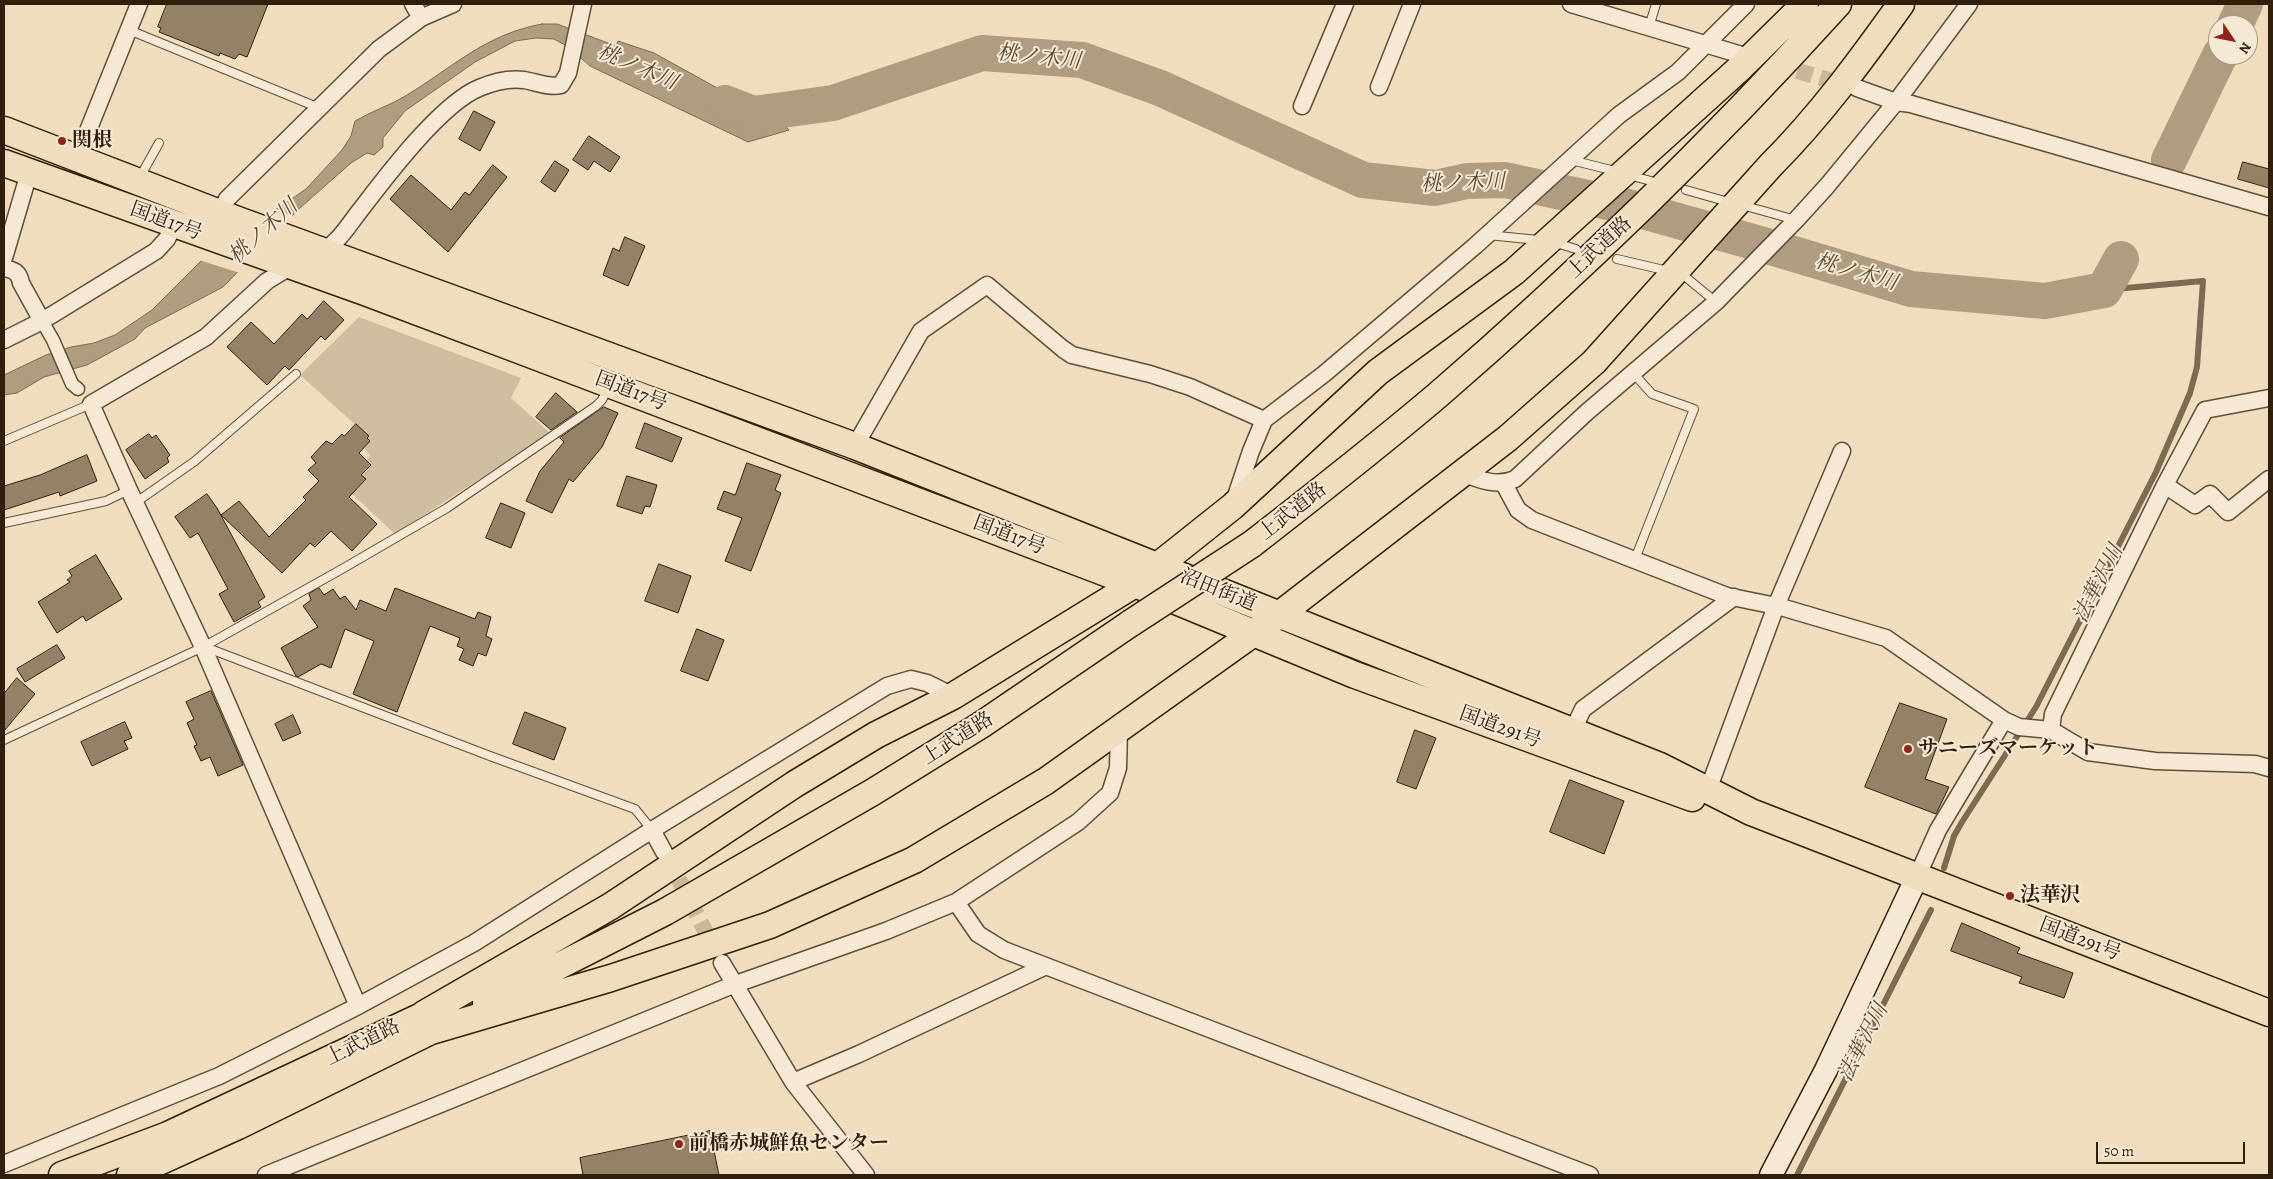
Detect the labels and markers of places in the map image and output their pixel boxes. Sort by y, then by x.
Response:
place label: 関根 [72,129,112,153]
marker: 関根 [56,135,68,147]
place label: サニーズマーケット [1918,737,2098,761]
marker: サニーズマーケット [1902,743,1914,755]
place label: 法華沢 [2020,884,2080,908]
marker: 法華沢 [2004,890,2016,902]
place label: 前橋赤城鮮魚センター [689,1132,889,1156]
marker: 前橋赤城鮮魚センター [673,1138,685,1150]

